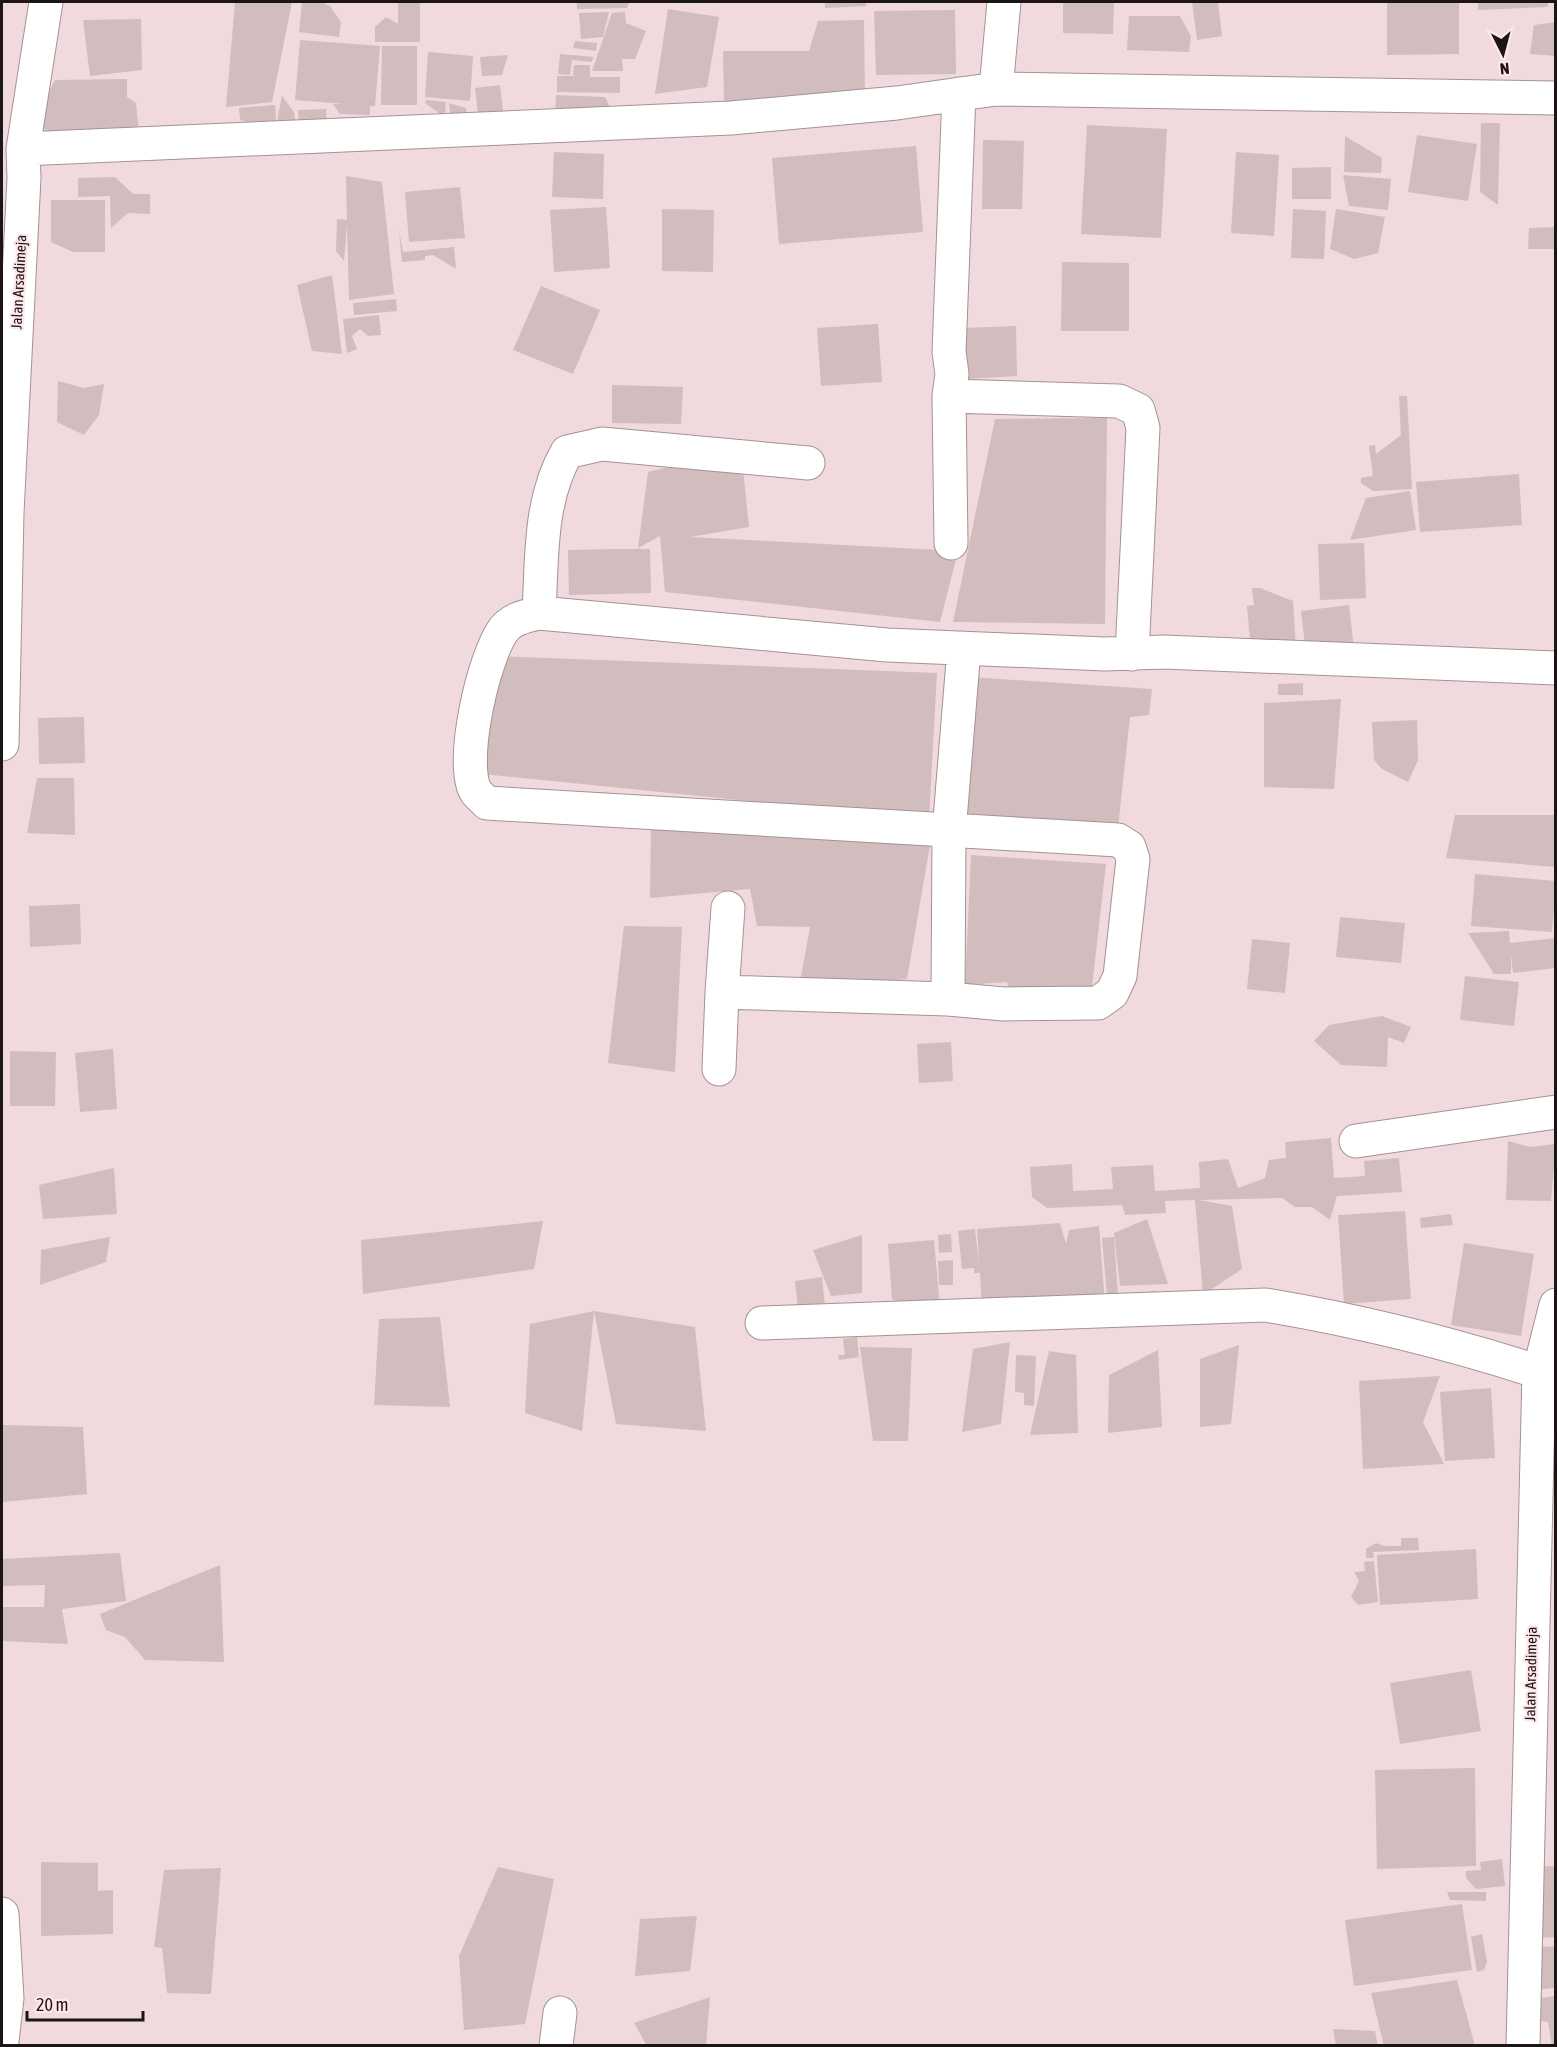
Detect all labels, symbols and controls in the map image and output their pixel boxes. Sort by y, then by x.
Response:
north arrow [1473,24,1533,84]
text: N [1499,59,1510,78]
street label: Jalan Arsadimeja [8,234,29,330]
street label: Jalan Arsadimeja [1521,1626,1540,1721]
scale bar [27,1984,142,2022]
text: 20 m [36,1994,68,2015]

